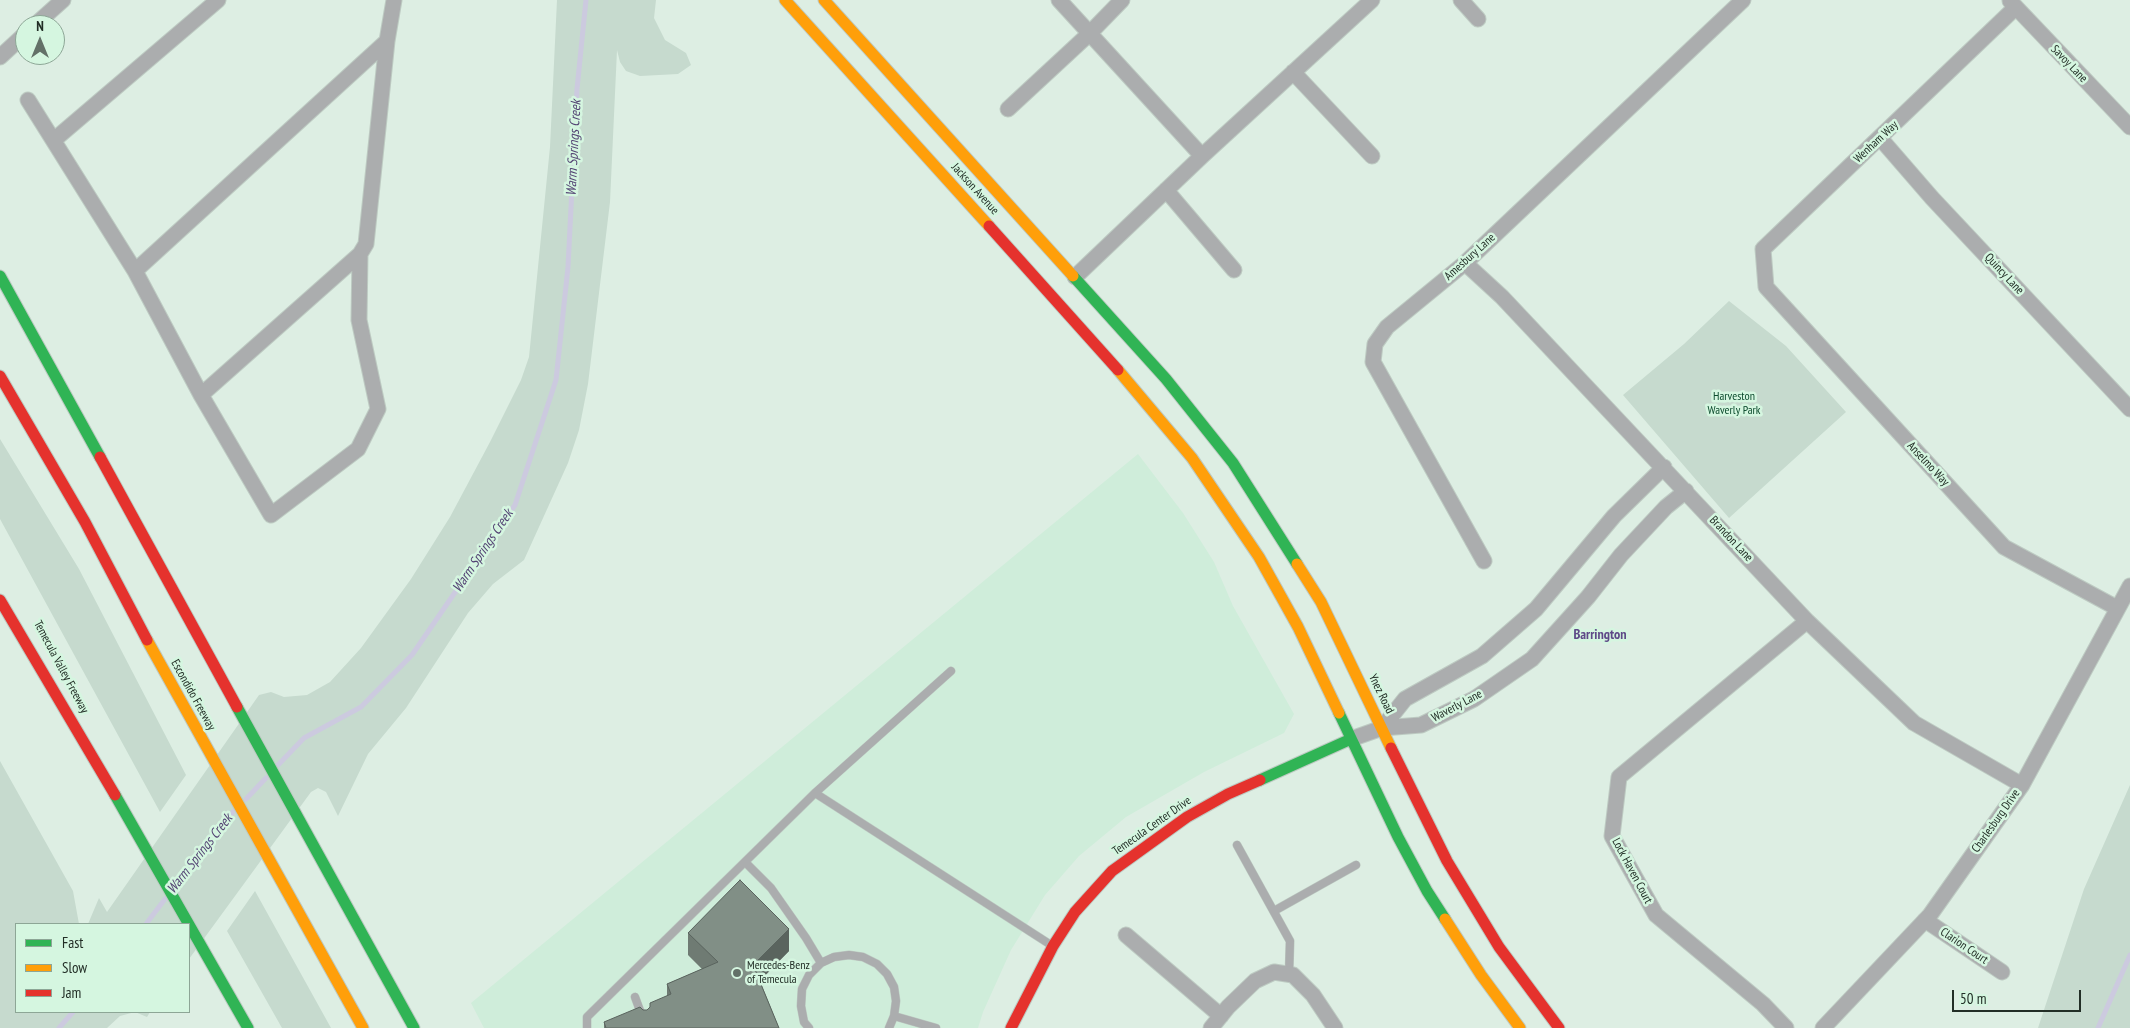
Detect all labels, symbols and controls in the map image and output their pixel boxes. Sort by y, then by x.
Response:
north arrow [15,15,65,65]
text: N [36,17,44,35]
street label: Savoy Lane [2048,42,2090,86]
water label: Warm Springs Creek [563,100,585,196]
street label: Wenham Way [1851,118,1901,166]
street label: Jackson Avenue [948,160,1002,218]
street label: Amesbury Lane [1442,231,1498,283]
street label: Quincy Lane [1981,251,2027,297]
park label: Harveston Waverly Park [1707,390,1761,418]
street label: Anselmo Way [1904,439,1952,489]
water label: Warm Springs Creek [449,506,517,596]
street label: Brandon Lane [1706,513,1756,565]
street label: Temecula Valley Freeway [30,618,92,716]
district label: Barrington [1573,627,1627,643]
street label: Escondido Freeway [168,657,218,733]
street label: Ynez Road [1365,672,1397,716]
street label: Waverly Lane [1429,687,1485,725]
street label: Charlesburg Drive [1969,787,2023,855]
street label: Temecula Center Drive [1110,794,1194,858]
water label: Warm Springs Creek [164,811,236,897]
street label: Lock Haven Court [1609,836,1655,906]
legend [15,923,190,1013]
street label: Clarion Court [1937,925,1991,967]
text: Fast [62,933,83,952]
text: Slow [62,958,87,977]
place label: Mercedes-Benz of Temecula [747,959,810,987]
marker: Mercedes-Benz of Temecula [731,967,743,979]
scale bar [1955,980,2084,1012]
text: Jam [62,983,81,1002]
text: 50 m [1960,989,1986,1008]

